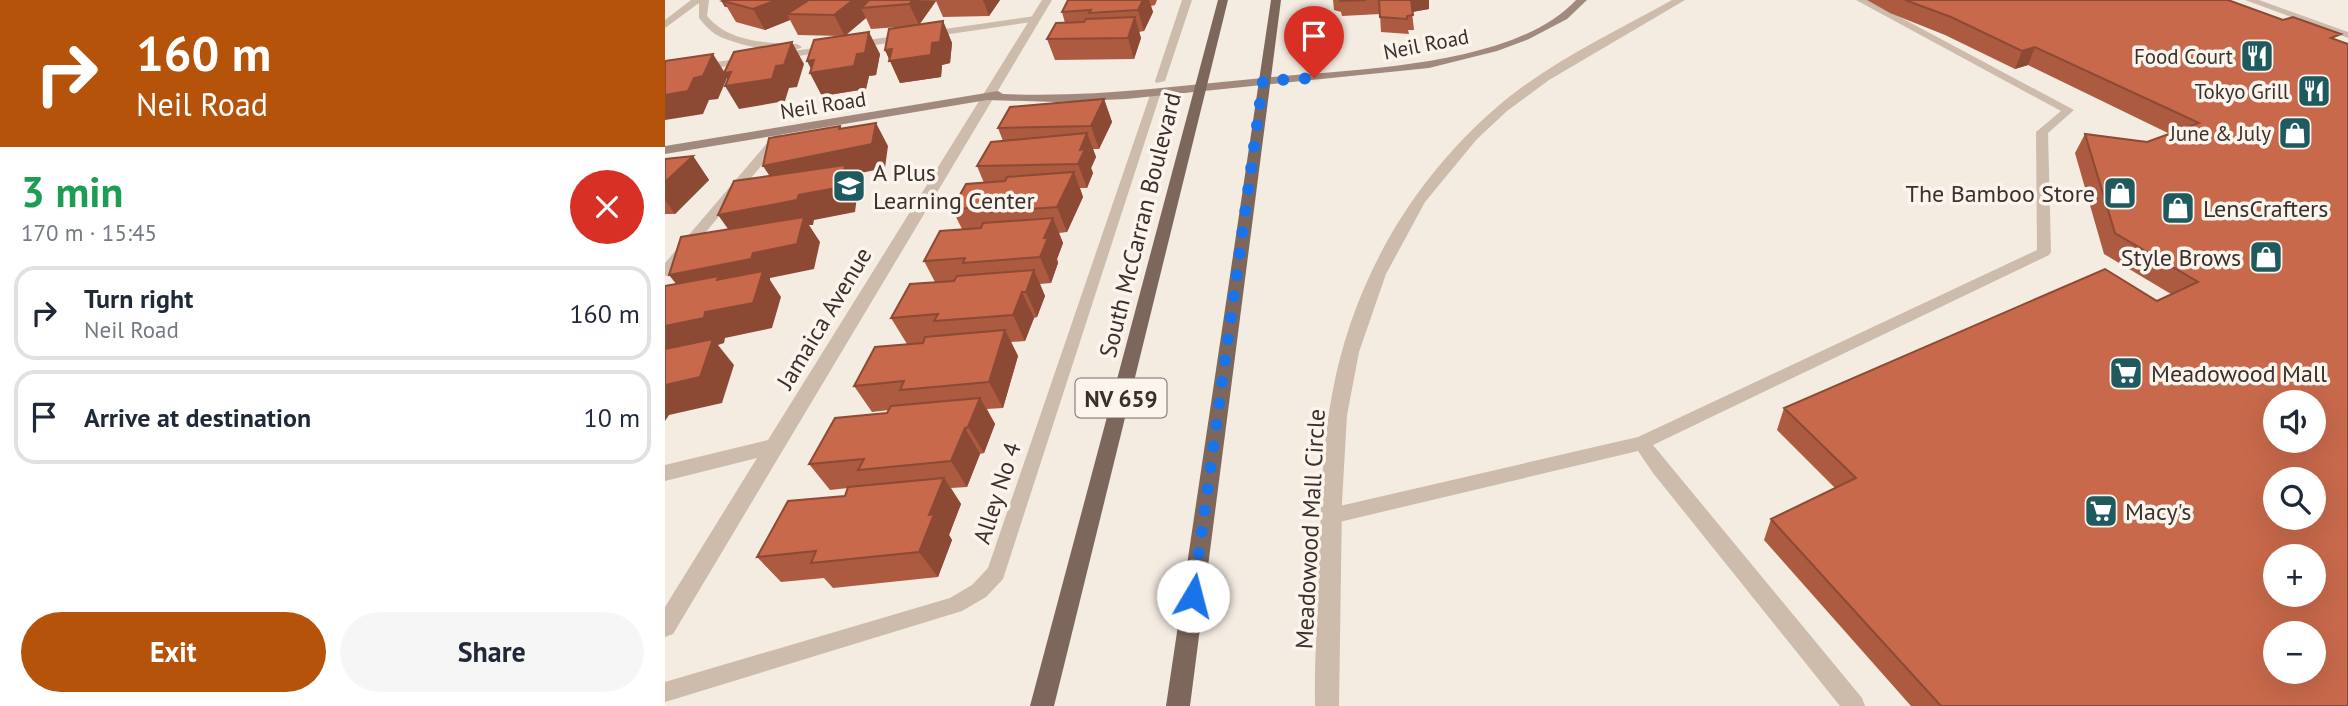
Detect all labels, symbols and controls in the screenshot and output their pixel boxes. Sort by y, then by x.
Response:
pin [1284,6,1344,78]
icon: arrive [1295,17,1333,55]
text: 160 m [136,21,271,85]
street label: Neil Road [1381,22,1471,66]
icon: right [21,28,112,119]
restaurant icon: Food Court [2238,37,2276,75]
place label: Food Court [2134,43,2233,70]
restaurant icon: Tokyo Grill [2295,72,2333,110]
place label: Tokyo Grill [2195,78,2289,105]
text: Neil Road [136,83,268,125]
street label: Neil Road [778,85,868,125]
street label: South McCarran Boulevard [1092,89,1188,361]
shop icon: June & July [2276,114,2314,152]
place label: June & July [2169,120,2271,147]
place label: A Plus Learning Center [873,157,1035,216]
text: 3 min [21,164,123,219]
school or university icon: A Plus Learning Center [830,167,868,205]
button: close [570,170,644,244]
shop icon: The Bamboo Store [2101,174,2139,212]
place label: The Bamboo Store [1906,178,2095,209]
shop icon: LensCrafters [2159,189,2197,227]
place label: LensCrafters [2203,193,2328,224]
text: 170 m · 15:45 [21,218,157,247]
shop icon: Style Brows [2247,238,2285,276]
street label: Jamaica Avenue [769,241,879,395]
place label: Style Brows [2121,242,2241,273]
text: Turn right [84,282,193,315]
icon: right [25,294,63,332]
text: 160 m [569,297,640,330]
text: Neil Road [84,315,179,344]
supermarket icon: Meadowood Mall [2107,354,2145,392]
place label: Meadowood Mall [2151,358,2327,389]
road number: NV 659 [1075,378,1167,418]
map controls [2263,390,2326,684]
button: sound [2263,390,2326,453]
icon: arrive [25,398,63,436]
text: Arrive at destination [84,401,311,434]
text: 10 m [584,401,640,434]
street label: Meadowood Mall Circle [1288,408,1332,650]
street label: Alley No 4 [966,438,1028,548]
button: search [2263,467,2326,530]
supermarket icon: Macy's [2082,492,2120,530]
place label: Macy's [2125,496,2191,527]
button: + [2263,544,2326,607]
position arrow [1156,559,1230,633]
button: Exit [21,612,326,692]
button: Share [340,612,644,692]
button: − [2263,621,2326,684]

